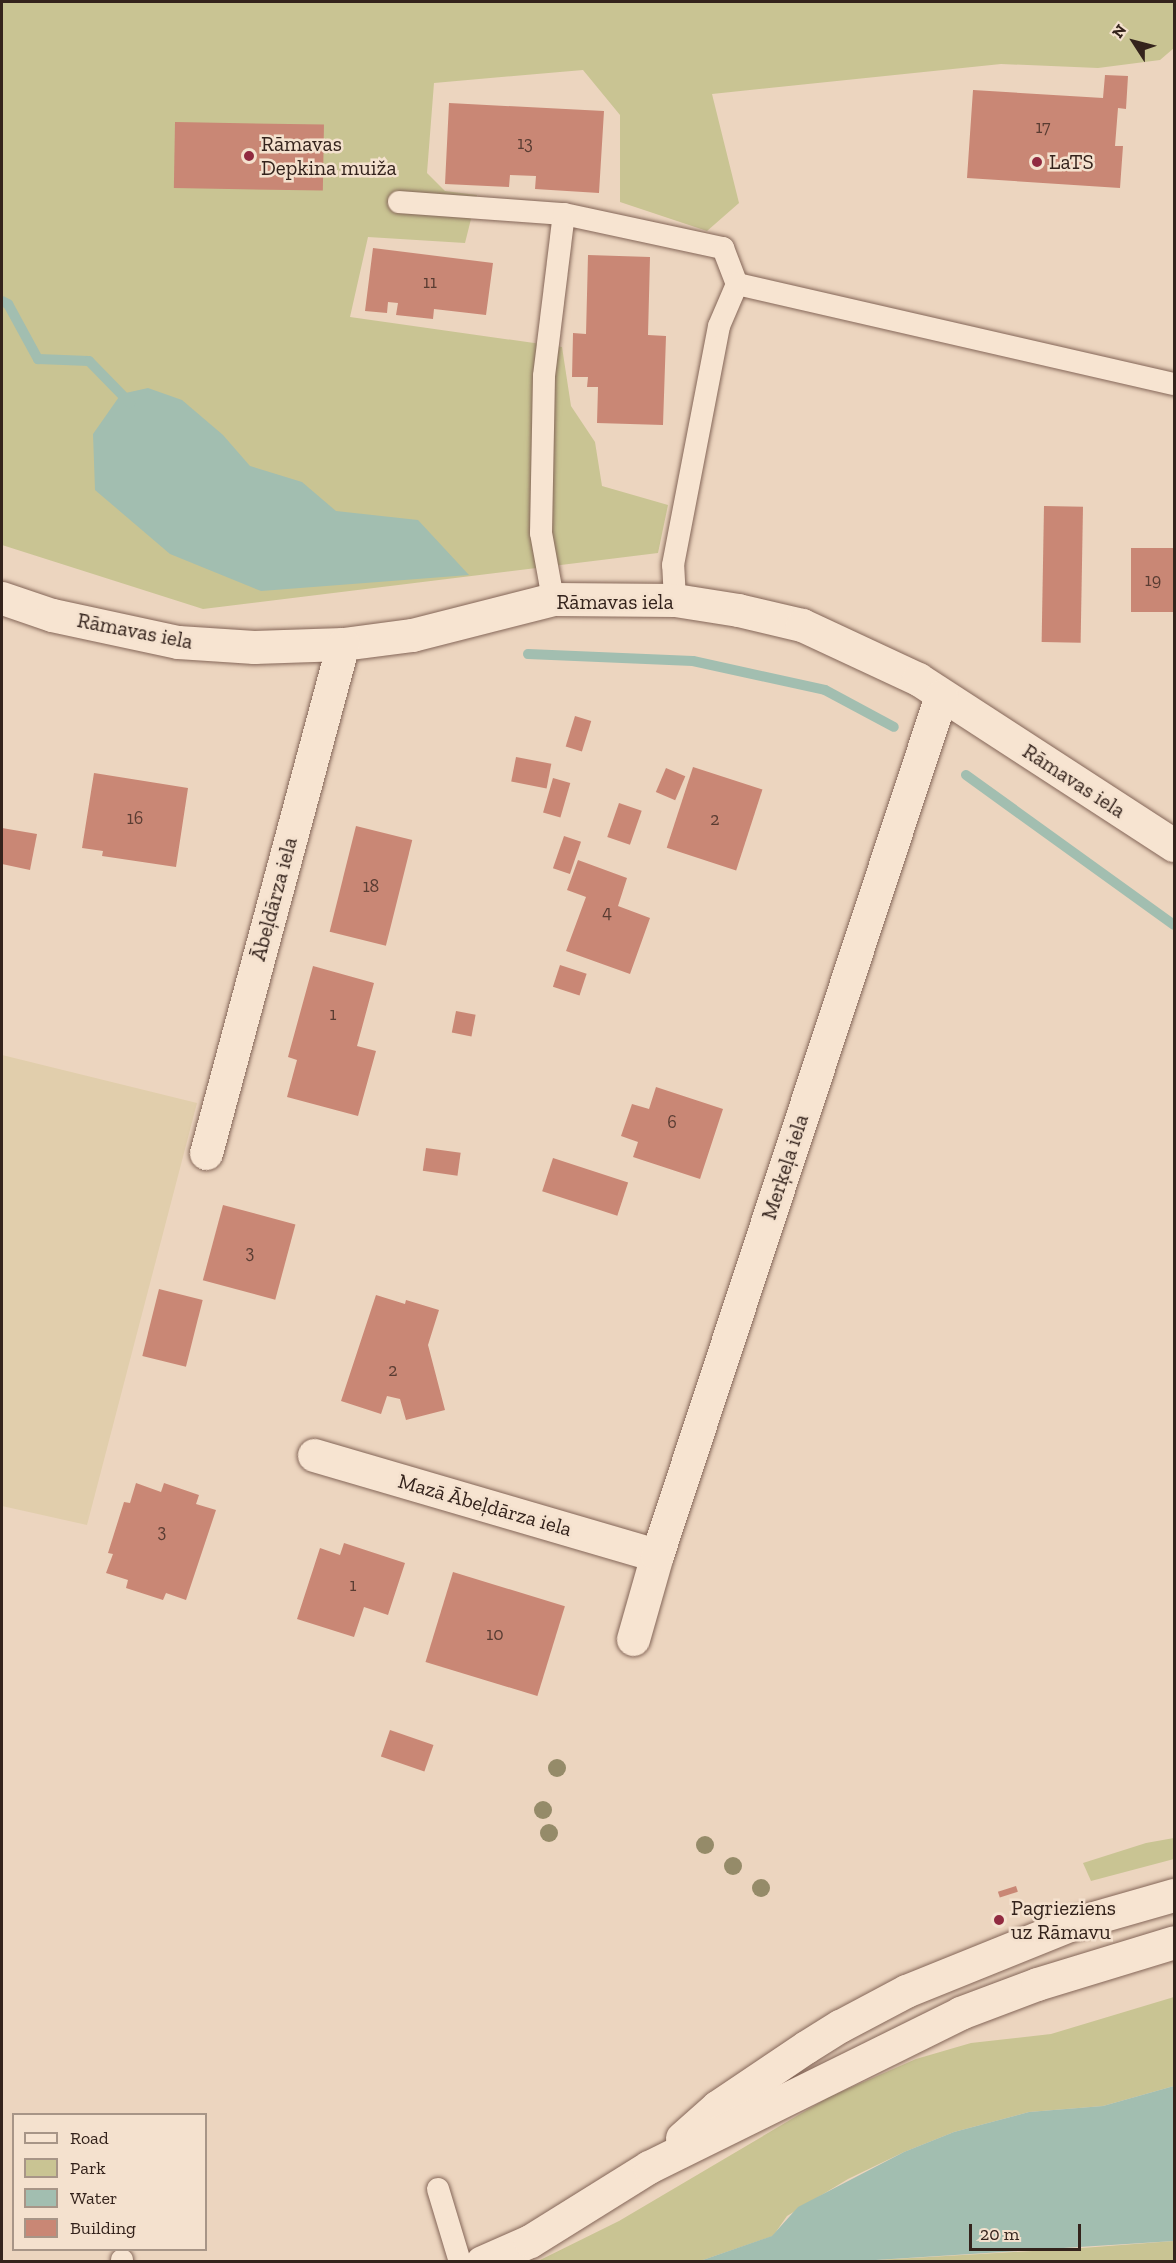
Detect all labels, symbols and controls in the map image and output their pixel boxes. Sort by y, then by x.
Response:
north arrow [1104,12,1164,72]
text: N [1108,21,1130,42]
house number: 17 [1035,116,1051,138]
place label: Rāmavas Depkina muiža [261,131,397,181]
house number: 13 [517,132,533,154]
marker: Rāmavas Depkina muiža [242,149,256,163]
place label: LaTS [1049,149,1094,175]
marker: LaTS [1030,155,1044,169]
house number: 11 [423,271,437,293]
house number: 19 [1145,569,1161,591]
street label: Rāmavas iela [556,589,674,615]
street label: Rāmavas iela [75,607,195,655]
street label: Rāmavas iela [1018,739,1130,823]
house number: 16 [127,807,143,829]
house number: 2 [710,808,720,830]
street label: Ābeļdārza iela [245,834,303,964]
house number: 18 [363,875,379,897]
house number: 4 [602,901,612,923]
house number: 1 [330,1003,336,1025]
house number: 6 [667,1111,677,1133]
street label: Merķeļa iela [756,1111,814,1223]
house number: 3 [246,1241,254,1263]
house number: 2 [388,1359,398,1381]
street label: Mazā Ābeļdārza iela [395,1468,575,1542]
house number: 3 [158,1520,166,1542]
house number: 1 [350,1574,356,1596]
house number: 10 [486,1623,504,1645]
place label: Pagrieziens uz Rāmavu [1011,1895,1116,1945]
marker: Pagrieziens uz Rāmavu [992,1913,1006,1927]
legend [12,2113,207,2251]
text: Road [70,2127,109,2149]
text: Park [70,2157,106,2179]
text: Water [70,2187,117,2209]
scale bar [972,2212,1084,2250]
text: Building [70,2217,136,2239]
text: 20 m [980,2223,1019,2245]

